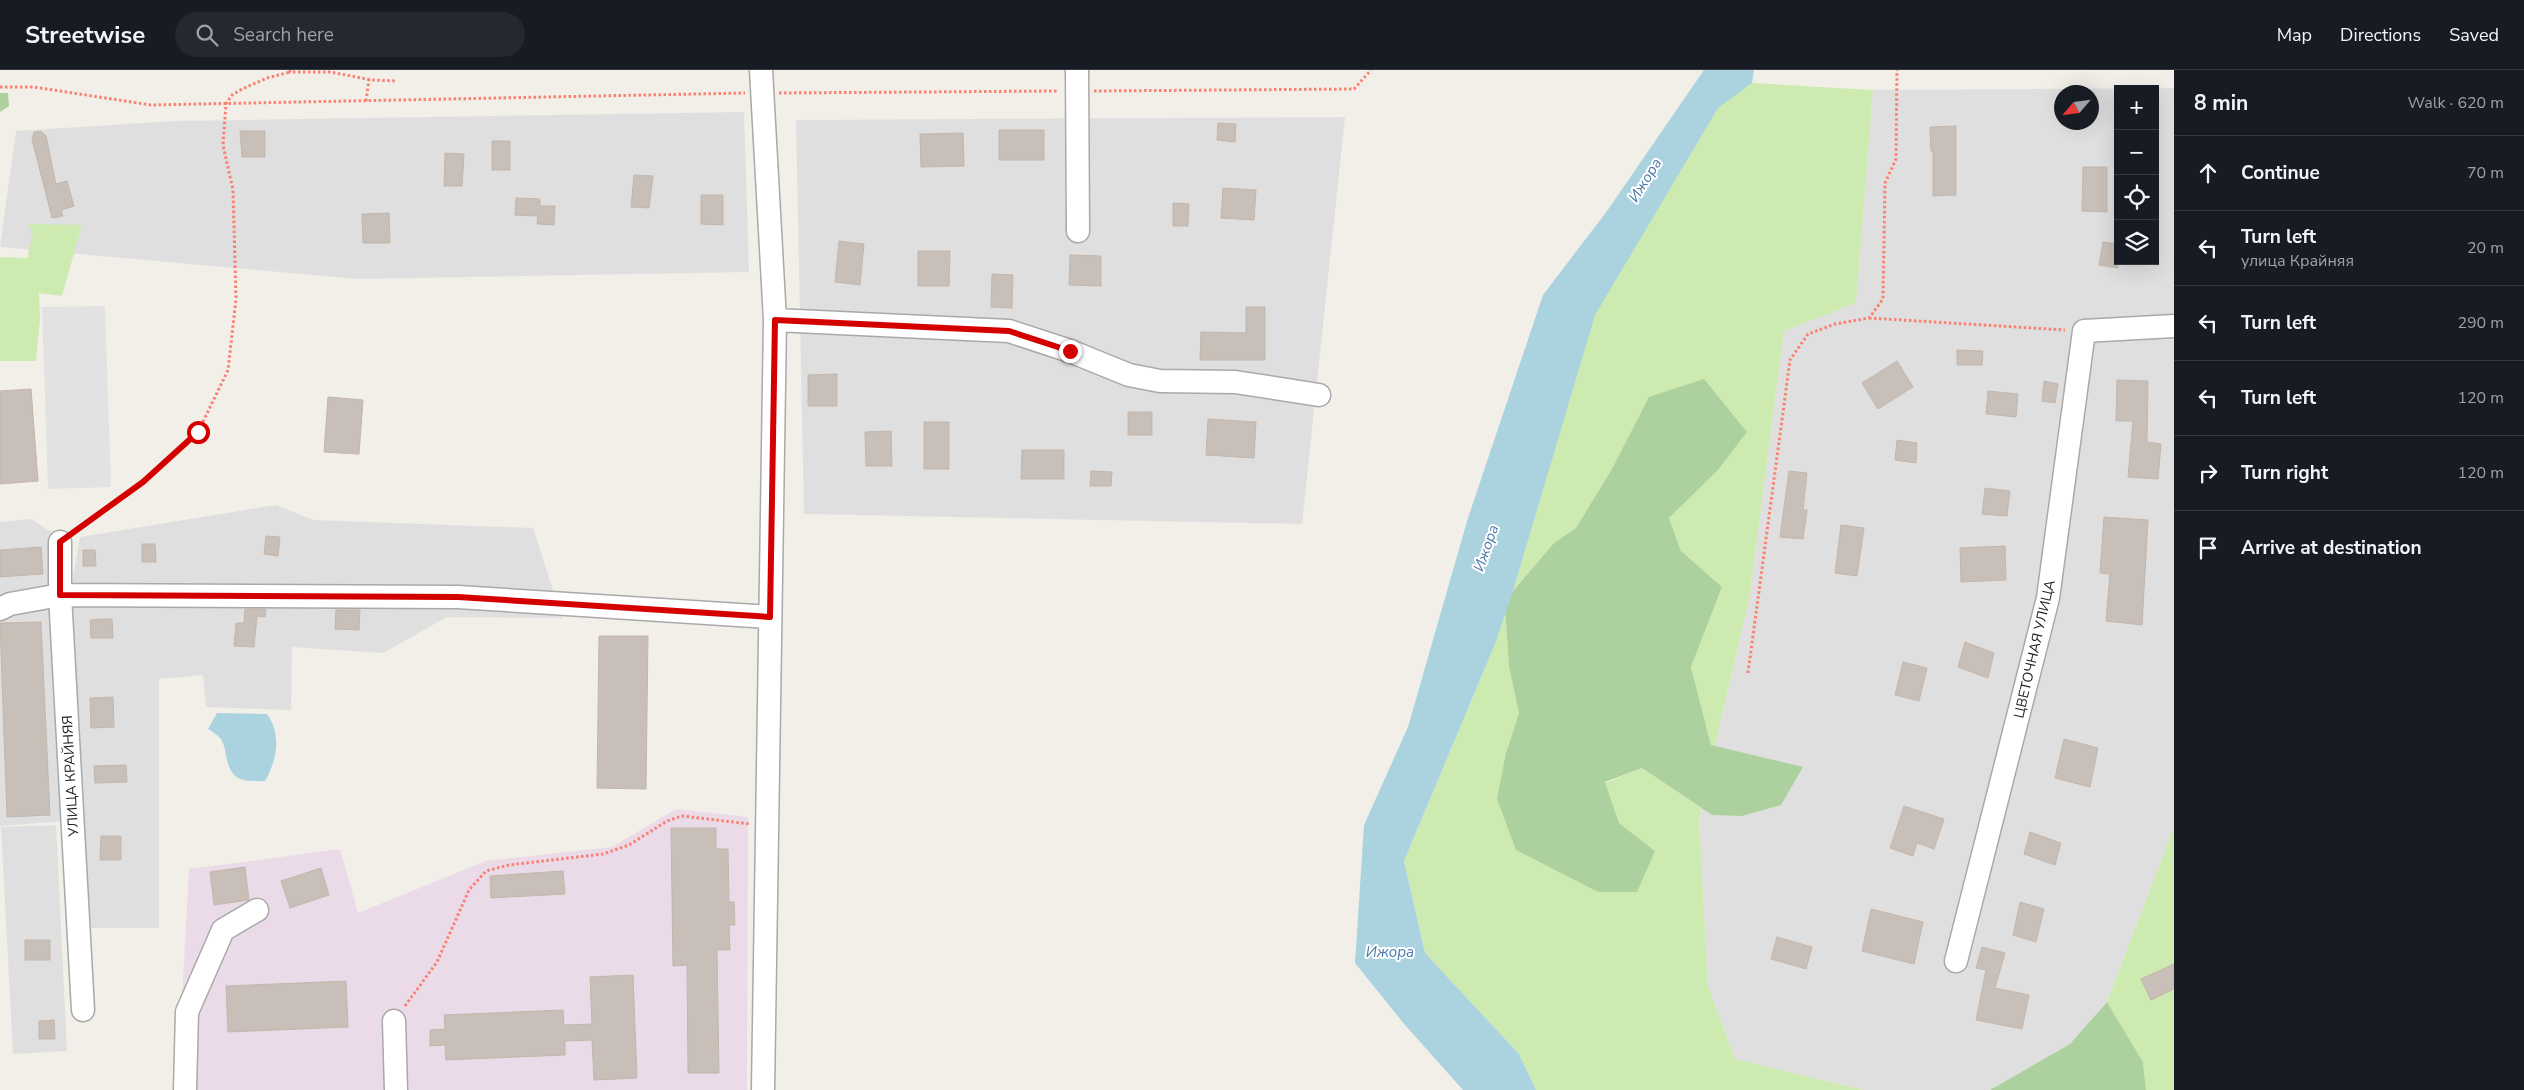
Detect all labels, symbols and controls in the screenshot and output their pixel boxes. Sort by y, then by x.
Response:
search box [175,12,525,57]
text: Streetwise [25,19,145,51]
icon: search [193,21,221,49]
text: Search here [233,22,334,48]
text: Map [2277,23,2312,47]
text: Directions [2340,23,2421,47]
text: Saved [2449,23,2499,47]
north arrow [2054,85,2099,130]
map controls [2114,85,2159,265]
button: + [2114,85,2159,130]
text: 8 min [2194,89,2248,117]
text: Walk · 620 m [2408,92,2504,114]
button: − [2114,130,2159,175]
water label: Ижора [1624,154,1666,206]
icon: ahead [2194,159,2222,187]
text: Continue [2241,160,2320,186]
text: 70 m [2467,162,2504,184]
button: locate [2114,175,2159,220]
button: layers [2114,220,2159,265]
text: Turn left [2241,224,2316,250]
icon: left [2194,234,2222,262]
text: 20 m [2467,237,2504,259]
text: улица Крайняя [2241,250,2354,272]
icon: left [2194,309,2222,337]
text: Turn left [2241,310,2316,336]
text: 290 m [2457,312,2504,334]
route end [1059,340,1082,363]
icon: left [2194,384,2222,412]
text: Turn left [2241,385,2316,411]
text: 120 m [2457,387,2504,409]
route start [187,421,210,444]
icon: right [2194,459,2222,487]
text: Turn right [2241,460,2328,486]
text: 120 m [2457,462,2504,484]
water label: Ижора [1469,522,1503,574]
icon: arrive [2194,534,2222,562]
text: Arrive at destination [2241,535,2422,561]
street label: ЦВЕТОЧНАЯ УЛИЦА [2009,578,2060,720]
street label: УЛИЦА КРАЙНЯЯ [58,715,83,838]
water label: Ижора [1366,942,1414,962]

